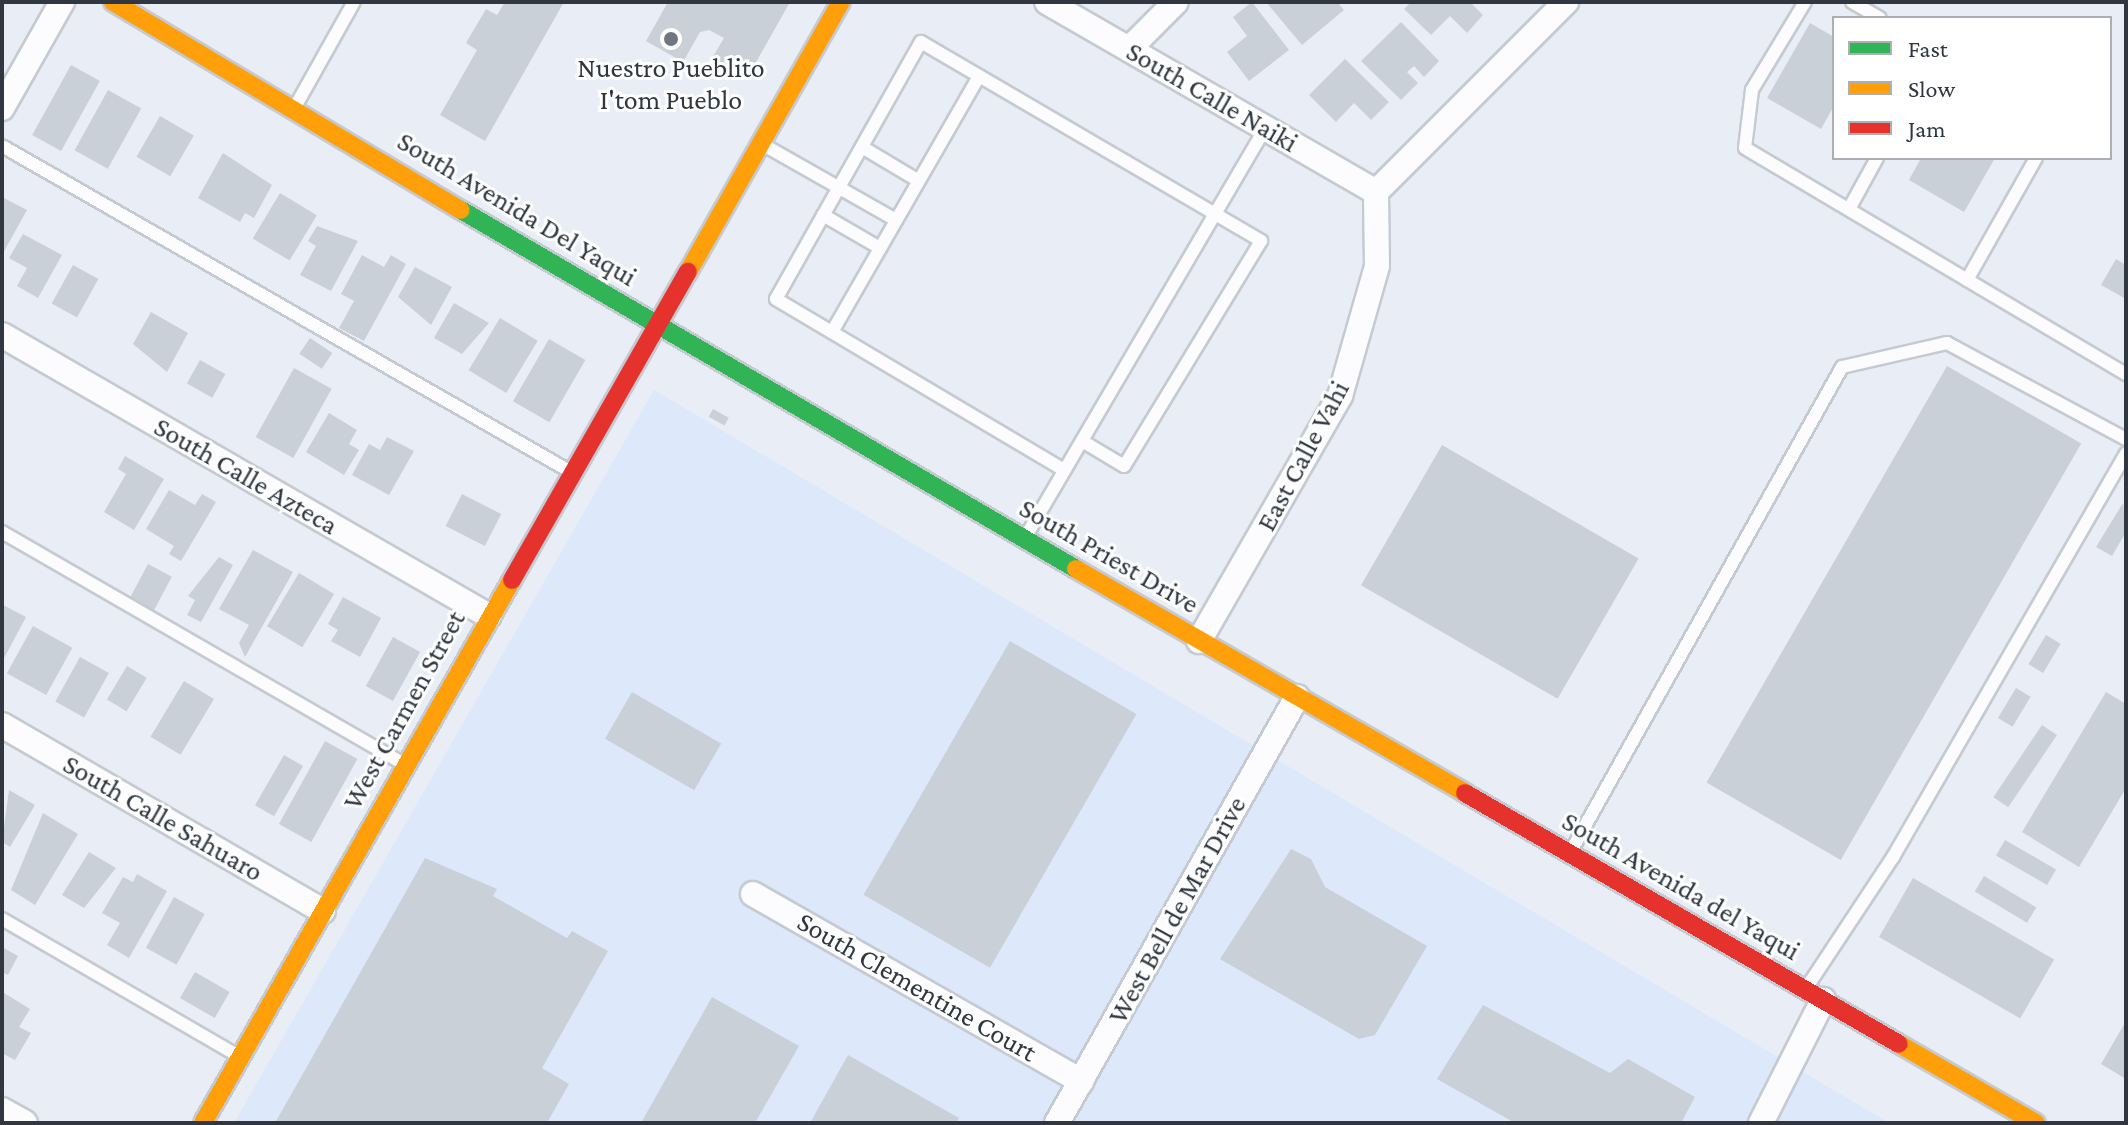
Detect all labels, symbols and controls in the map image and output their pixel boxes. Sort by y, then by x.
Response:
legend [1832,16,2112,160]
marker: Nuestro Pueblito I'tom Pueblo [662,30,680,48]
street label: South Calle Naiki [1120,34,1304,160]
text: Fast [1908,35,1948,62]
place label: Nuestro Pueblito I'tom Pueblo [577,51,765,117]
text: Slow [1908,75,1955,102]
text: Jam [1908,115,1946,142]
street label: South Avenida Del Yaqui [391,124,643,294]
street label: East Calle Vahi [1249,375,1357,537]
street label: South Calle Azteca [148,410,344,542]
street label: South Priest Drive [1013,491,1205,621]
street label: West Carmen Street [335,605,473,815]
street label: South Calle Sahuaro [57,747,269,889]
street label: West Bell de Mar Drive [1101,791,1253,1029]
street label: South Avenida del Yaqui [1556,804,1806,968]
street label: South Clementine Court [791,905,1043,1069]

